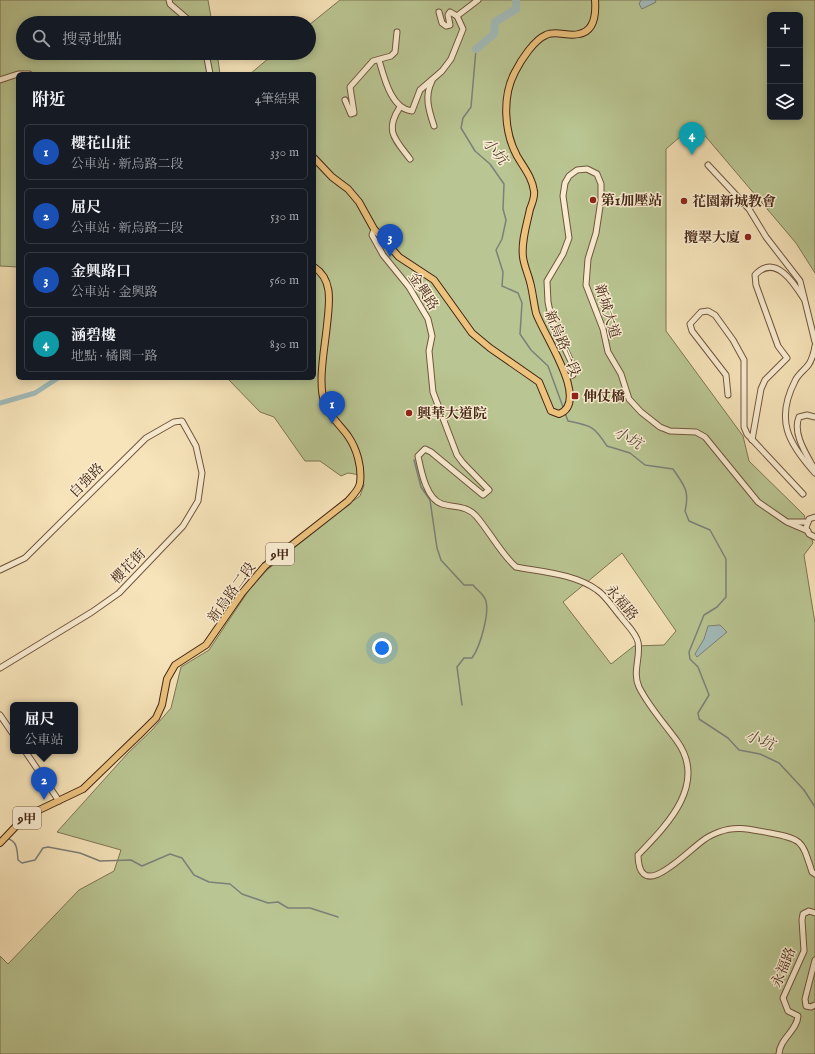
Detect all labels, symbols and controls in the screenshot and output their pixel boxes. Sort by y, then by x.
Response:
map controls [767,12,803,120]
button: + [767,12,803,48]
search box [16,16,316,60]
icon: search [30,27,52,49]
text: 搜尋地點 [62,30,122,49]
button: − [767,48,803,84]
button: layers [767,84,803,120]
text: 附近 [32,90,66,111]
text: 4筆結果 [255,91,300,108]
pin: 4 [679,122,705,155]
text: 櫻花山莊 [71,134,131,153]
water label: 小坑 [478,134,513,170]
text: 1 [44,144,48,161]
text: 330 m [270,144,299,161]
text: 公車站 · 新烏路二段 [71,156,184,173]
place label: 第1加壓站 [601,192,662,210]
place label: 花園新城教會 [692,193,776,211]
marker: 第1加壓站 [588,195,598,205]
marker: 花園新城教會 [679,196,689,206]
text: 屈尺 [71,198,101,217]
text: 2 [43,208,49,225]
text: 530 m [270,208,299,225]
text: 公車站 · 新烏路二段 [71,220,184,237]
pin: 3 [377,224,403,257]
place label: 攬翠大廈 [684,229,740,247]
marker: 攬翠大廈 [743,232,753,242]
text: 金興路口 [71,262,131,281]
street label: 金興路 [404,269,442,314]
text: 3 [44,272,48,289]
text: 560 m [270,272,299,289]
street label: 新城大道 [590,282,624,341]
text: 公車站 · 金興路 [71,284,158,301]
street label: 新烏路一段 [540,308,584,379]
text: 涵碧樓 [71,326,116,345]
text: 4 [43,336,49,353]
text: 830 m [270,336,299,353]
text: 地點 · 橘園一路 [71,348,158,365]
place label: 伸仗橋 [583,388,625,406]
pin: 1 [319,391,345,424]
marker: 伸仗橋 [570,391,580,401]
place label: 興華大道院 [417,405,487,423]
marker: 興華大道院 [404,408,414,418]
water label: 小坑 [610,423,647,455]
street label: 自強路 [65,459,108,502]
road number: 9甲 [266,543,294,565]
street label: 櫻花街 [108,545,150,588]
street label: 新烏路二段 [204,559,260,626]
street label: 永福路 [601,581,642,625]
your location [372,638,392,658]
popup [10,702,78,754]
text: 屈尺 [24,710,55,729]
water label: 小坑 [742,726,779,755]
text: 公車站 [24,732,64,749]
pin: 2 [31,767,57,800]
road number: 9甲 [13,807,41,829]
street label: 永福路 [768,945,800,990]

